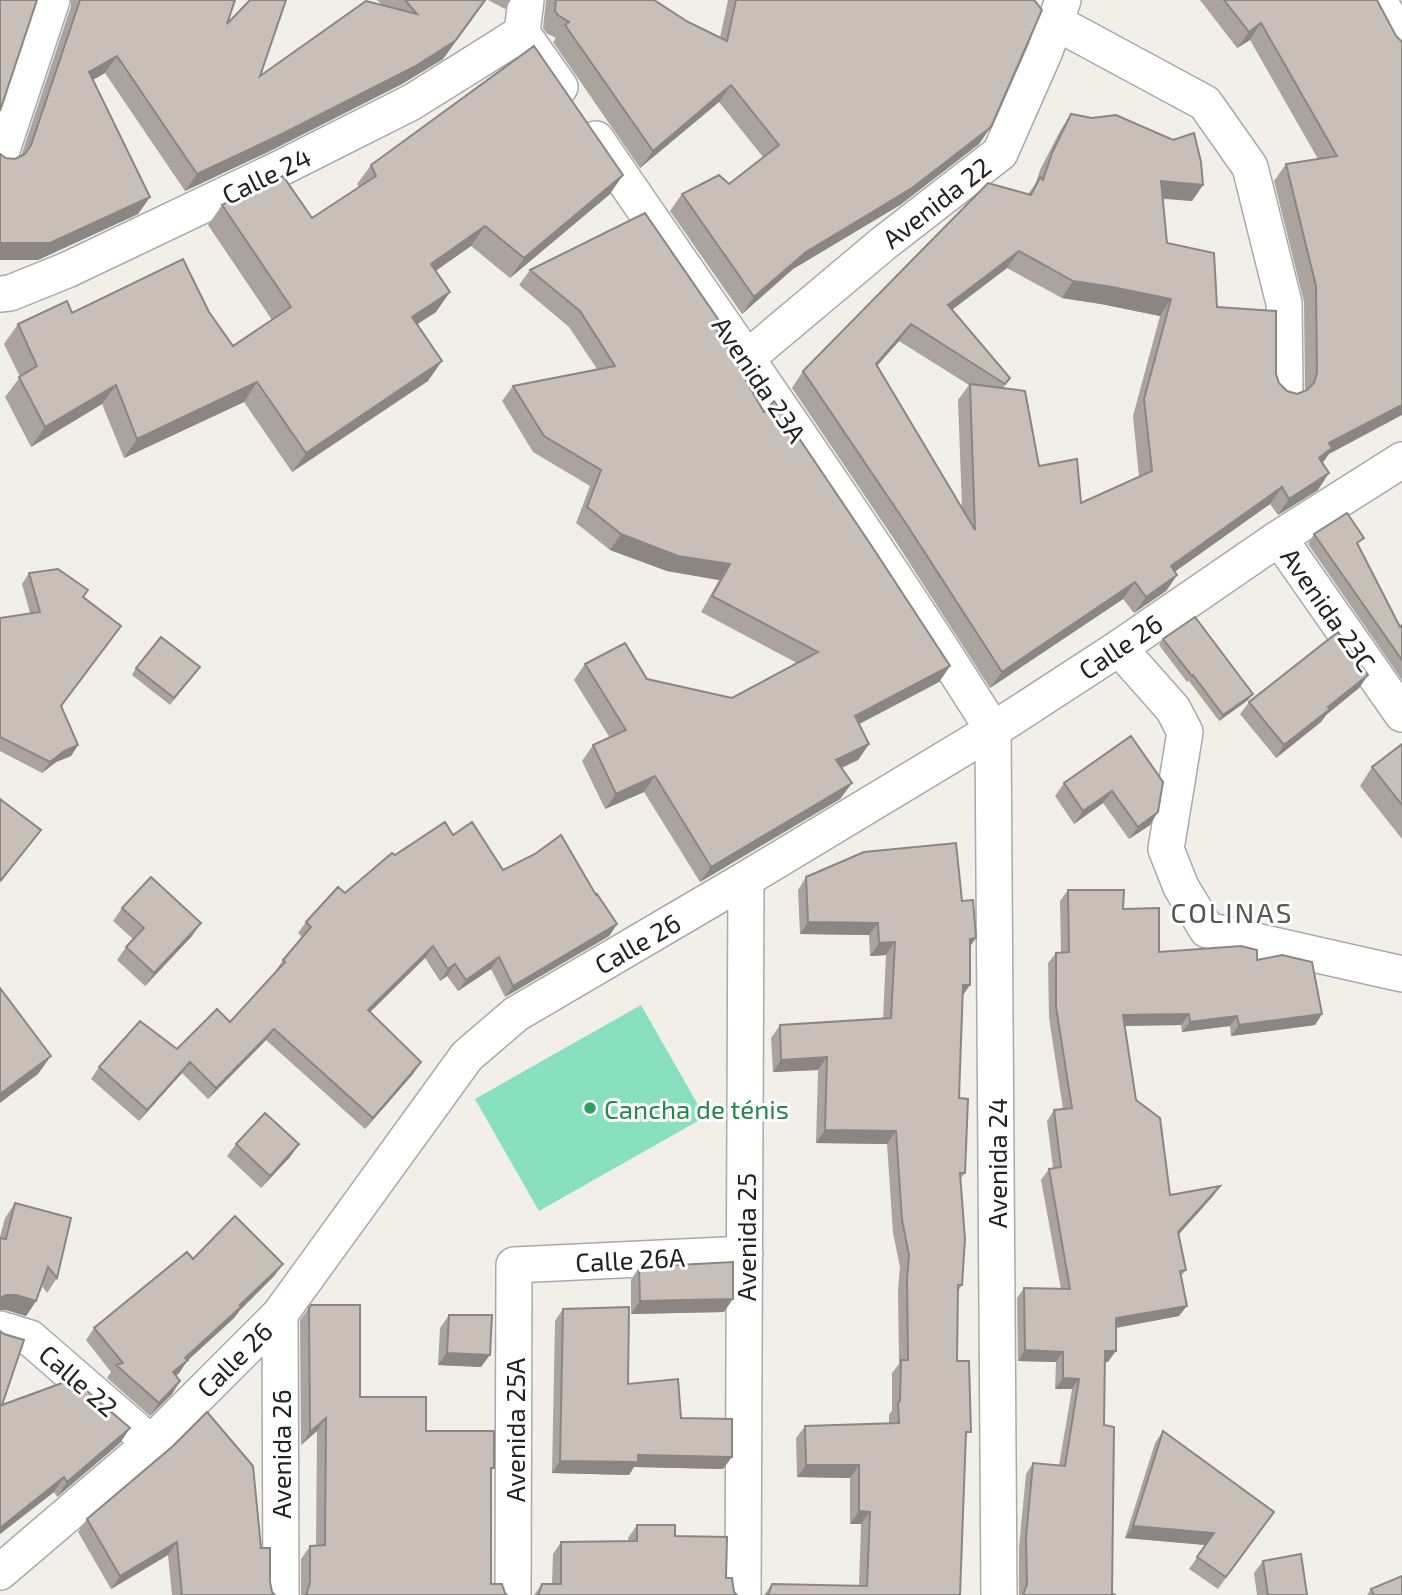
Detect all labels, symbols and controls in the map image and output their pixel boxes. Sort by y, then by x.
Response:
street label: Calle 24 [217,140,315,210]
street label: Avenida 22 [876,150,996,254]
street label: Avenida 23A [707,310,813,448]
street label: Avenida 23C [1275,541,1383,677]
street label: Calle 26 [1072,607,1168,685]
district label: COLINAS [1171,895,1293,929]
street label: Calle 26 [589,906,685,980]
place label: Cancha de ténis [604,1093,789,1124]
street label: Avenida 24 [981,1098,1012,1228]
marker: Cancha de ténis [582,1100,598,1116]
street label: Avenida 25 [730,1173,761,1301]
street label: Calle 26A [574,1241,686,1277]
street label: Calle 26 [190,1315,278,1403]
street label: Calle 22 [34,1338,124,1422]
street label: Avenida 25A [499,1358,530,1502]
street label: Avenida 26 [265,1389,296,1519]

